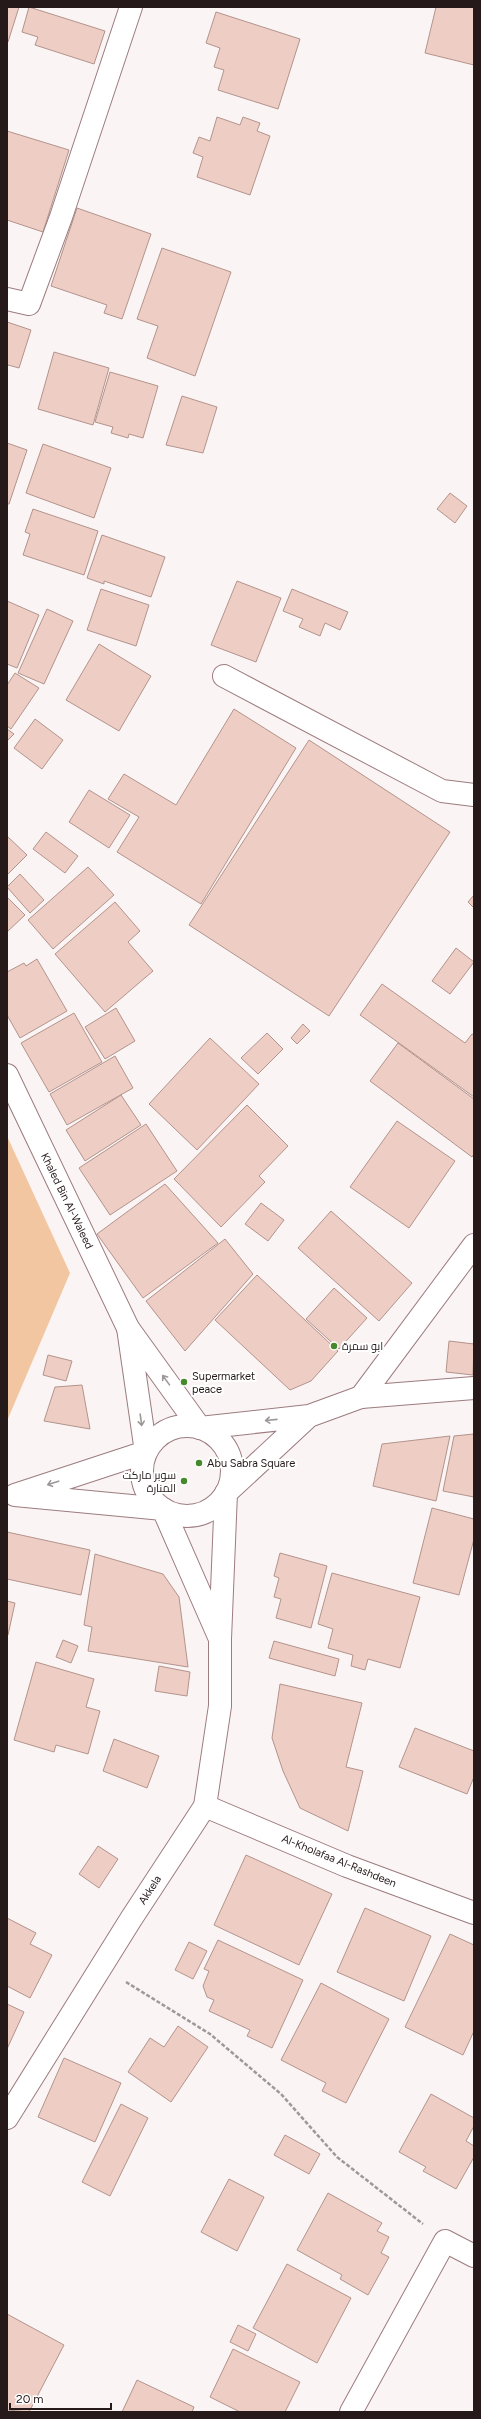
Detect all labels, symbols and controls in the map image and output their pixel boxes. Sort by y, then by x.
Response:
street label: Khaled Bin Al-Waleed [38,1151,96,1251]
place label: ابو سمرة [342,1340,383,1353]
marker: ابو سمرة [329,1341,339,1351]
place label: Supermarket peace [192,1370,255,1396]
one-way arrow [162,1375,170,1386]
marker: Supermarket peace [179,1377,189,1387]
one-way arrow [137,1413,145,1426]
one-way arrow [265,1417,278,1424]
place label: Abu Sabra Square [207,1457,295,1470]
marker: Abu Sabra Square [194,1458,204,1468]
place label: سوبر ماركت المنارة [123,1469,176,1495]
marker: سوبر ماركت المنارة [179,1476,189,1486]
one-way arrow [48,1479,60,1487]
street label: Al-Kholafaa Al-Rashdeen [280,1832,398,1890]
street label: Akkela [136,1873,164,1907]
scale bar [10,2385,111,2411]
text: 20 m [16,2392,44,2406]

